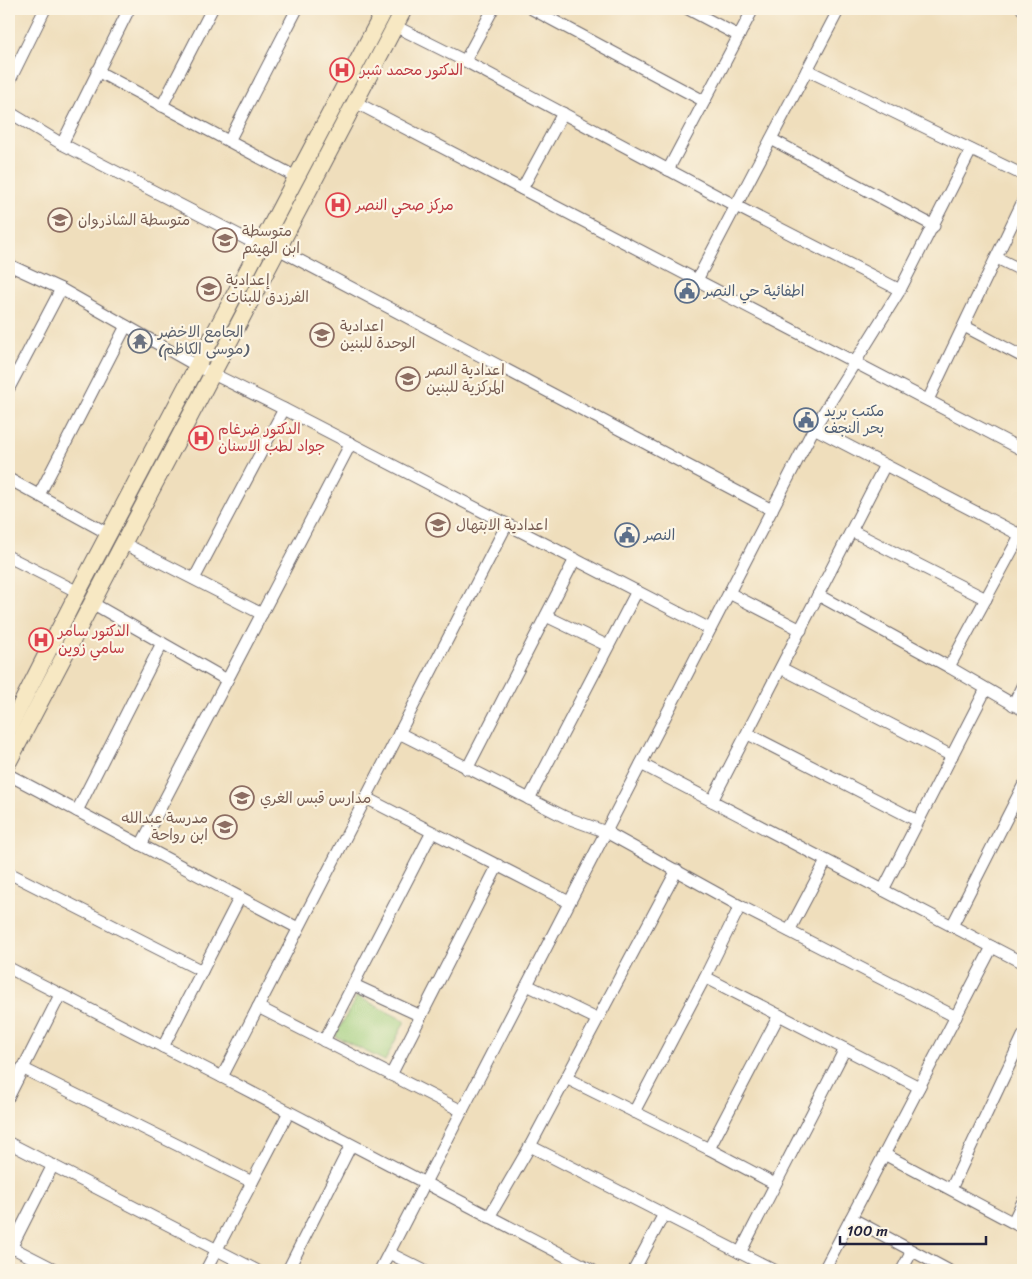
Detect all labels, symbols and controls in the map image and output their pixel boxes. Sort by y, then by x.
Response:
hospital icon: الدكتور محمد شبر [329,57,355,83]
place label: الدكتور محمد شبر [358,57,463,83]
hospital icon: مركز صحي النصر [325,192,351,218]
place label: مركز صحي النصر [354,192,454,218]
school or university icon: متوسطة الشاذروان [47,207,73,233]
place label: متوسطة الشاذروان [78,207,190,233]
place label: متوسطة ابن الهيثم [242,218,300,261]
school or university icon: متوسطة ابن الهيثم [212,227,238,253]
place label: إعدادية الفرزدق للبنات [226,267,309,310]
school or university icon: إعدادية الفرزدق للبنات [196,276,222,302]
public building icon: اطفائية حي النصر [674,278,700,304]
place label: اطفائية حي النصر [702,278,804,304]
place label: اعدادية الوحدة للبنين [340,313,416,356]
place label: الجامع الاخضر (موسى الكاظم) [157,319,249,362]
school or university icon: اعدادية الوحدة للبنين [309,322,335,348]
temple icon: الجامع الاخضر (موسى الكاظم) [127,328,153,354]
place label: اعدادية النصر المركزية للبنين [424,357,505,400]
school or university icon: اعدادية النصر المركزية للبنين [395,366,421,392]
place label: مكتب بريد بحر النجف [824,398,884,441]
public building icon: مكتب بريد بحر النجف [793,407,819,433]
place label: الدكتور ضرغام جواد لطب الاسنان [218,416,325,459]
hospital icon: الدكتور ضرغام جواد لطب الاسنان [188,425,214,451]
school or university icon: اعدادية الابتهال [425,512,451,538]
place label: اعدادية الابتهال [456,512,548,538]
public building icon: النصر [614,522,640,548]
place label: النصر [642,522,675,548]
place label: الدكتور سامر سامي زوين [56,618,129,661]
hospital icon: الدكتور سامر سامي زوين [28,627,54,653]
school or university icon: مدارس قبس الغري [229,785,255,811]
place label: مدارس قبس الغري [260,785,371,811]
place label: مدرسة عبدالله ابن رواحة [122,805,208,848]
school or university icon: مدرسة عبدالله ابن رواحة [212,814,238,840]
scale bar [840,1214,986,1246]
text: 100 m [847,1218,888,1244]

